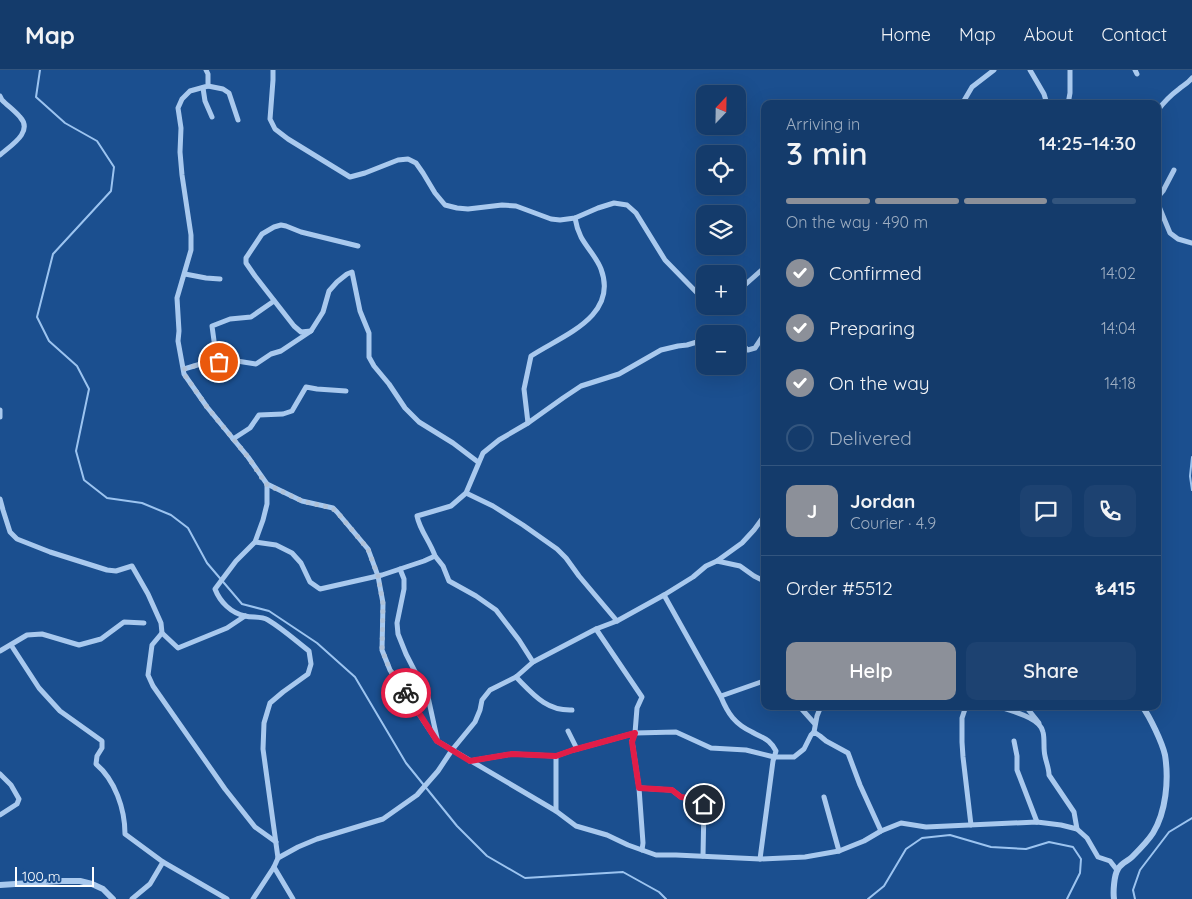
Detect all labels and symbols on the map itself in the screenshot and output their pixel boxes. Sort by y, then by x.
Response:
north arrow [696,85,746,135]
pin [198,341,240,383]
courier [381,668,431,718]
pin [683,783,725,825]
scale bar [15,864,94,887]

